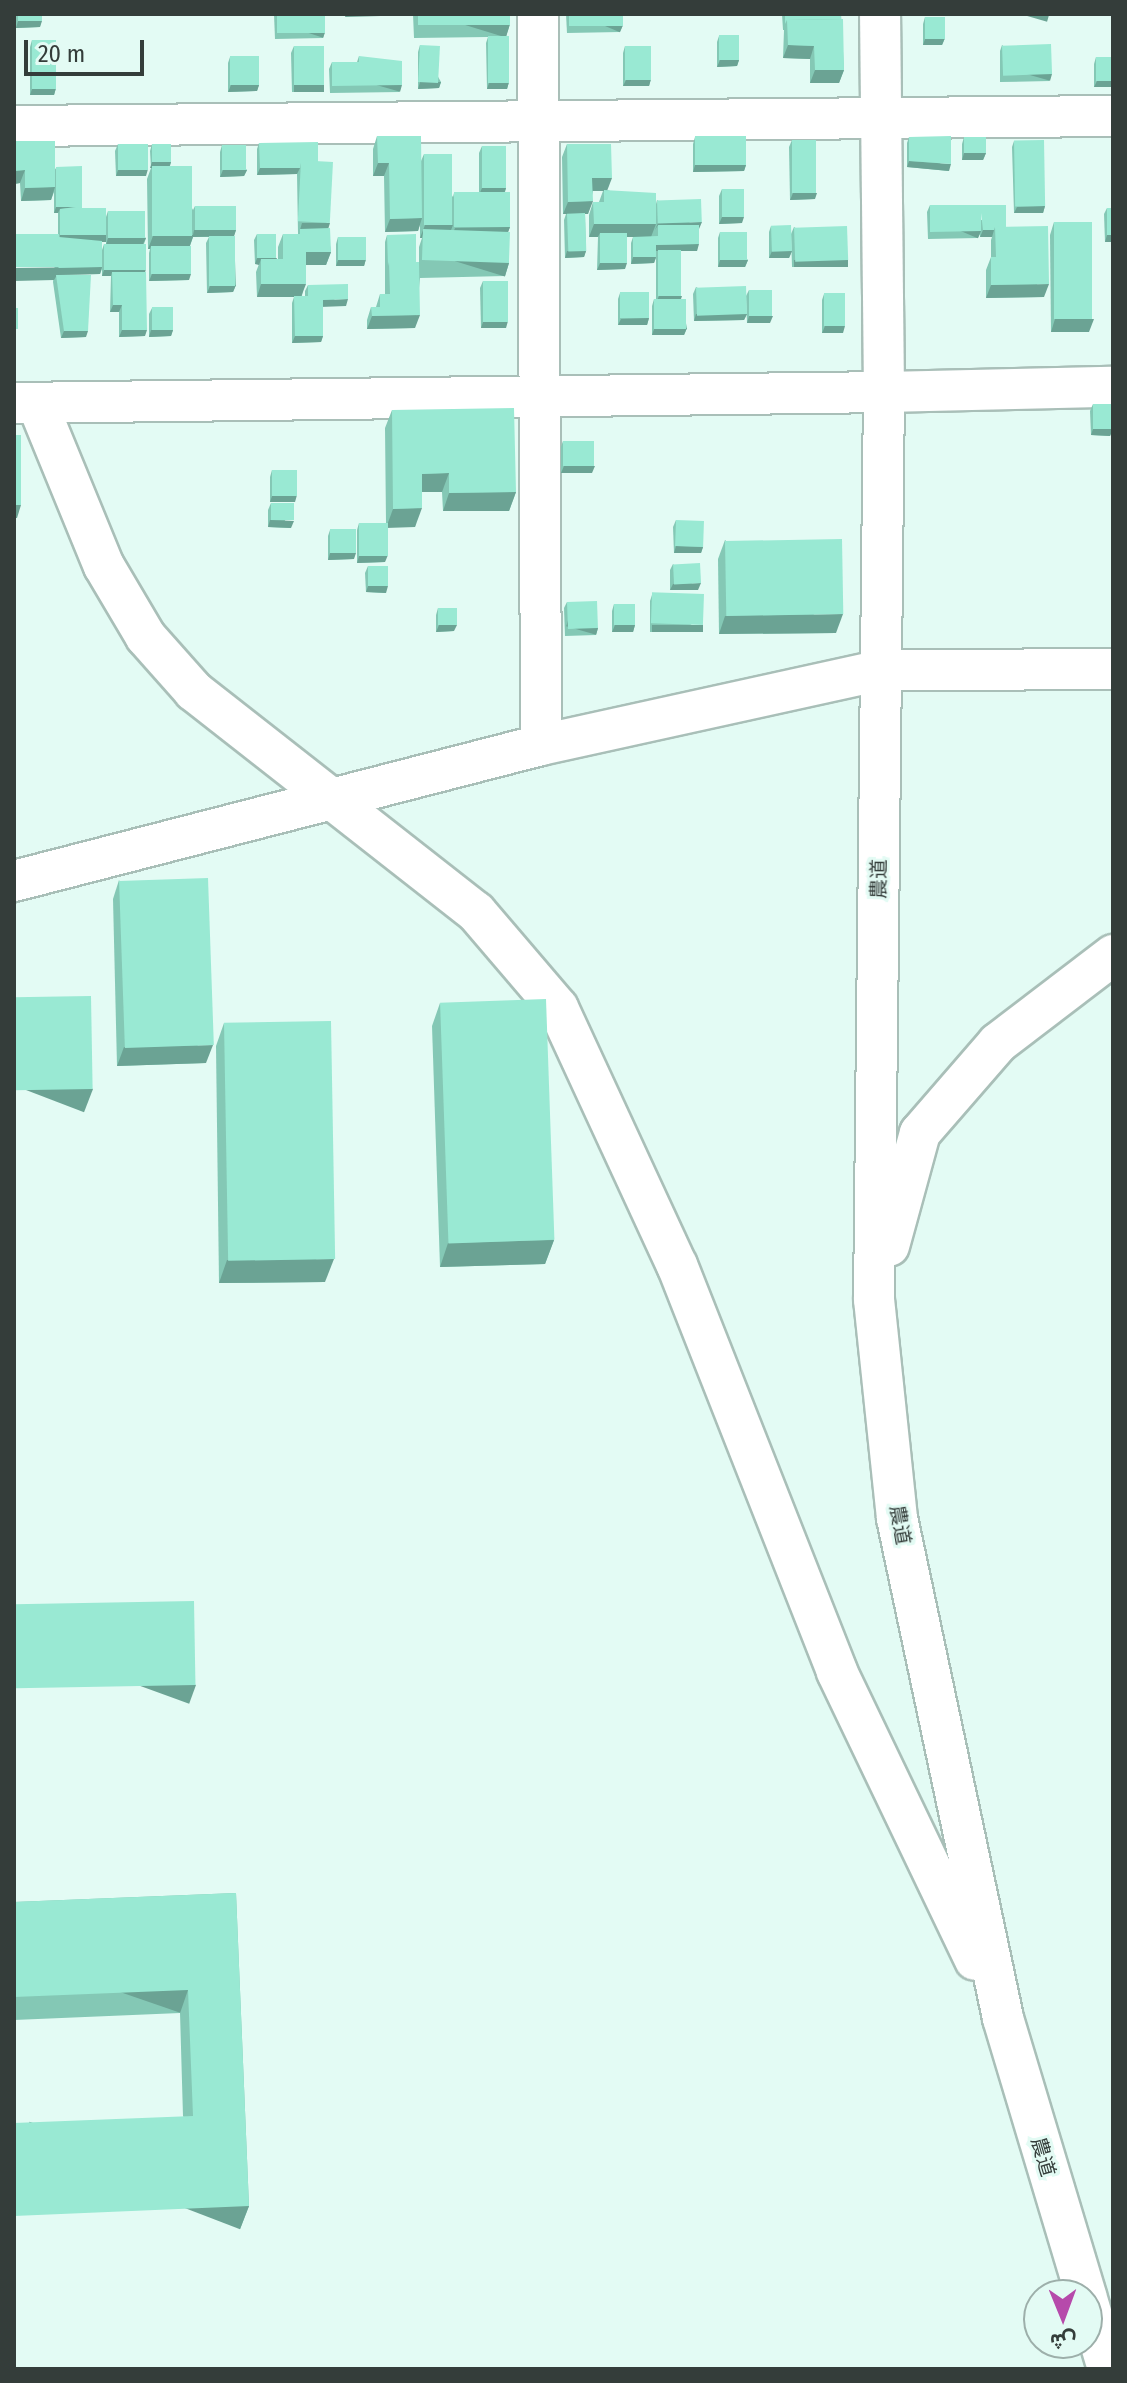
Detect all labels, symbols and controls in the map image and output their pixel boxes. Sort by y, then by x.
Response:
scale bar [28,24,148,74]
text: 20 m [38,40,85,68]
street label: 農道 [867,859,891,899]
street label: 農道 [885,1503,915,1547]
street label: 農道 [1026,2134,1060,2180]
north arrow [1023,2279,1103,2359]
text: ش [1050,2328,1077,2355]

